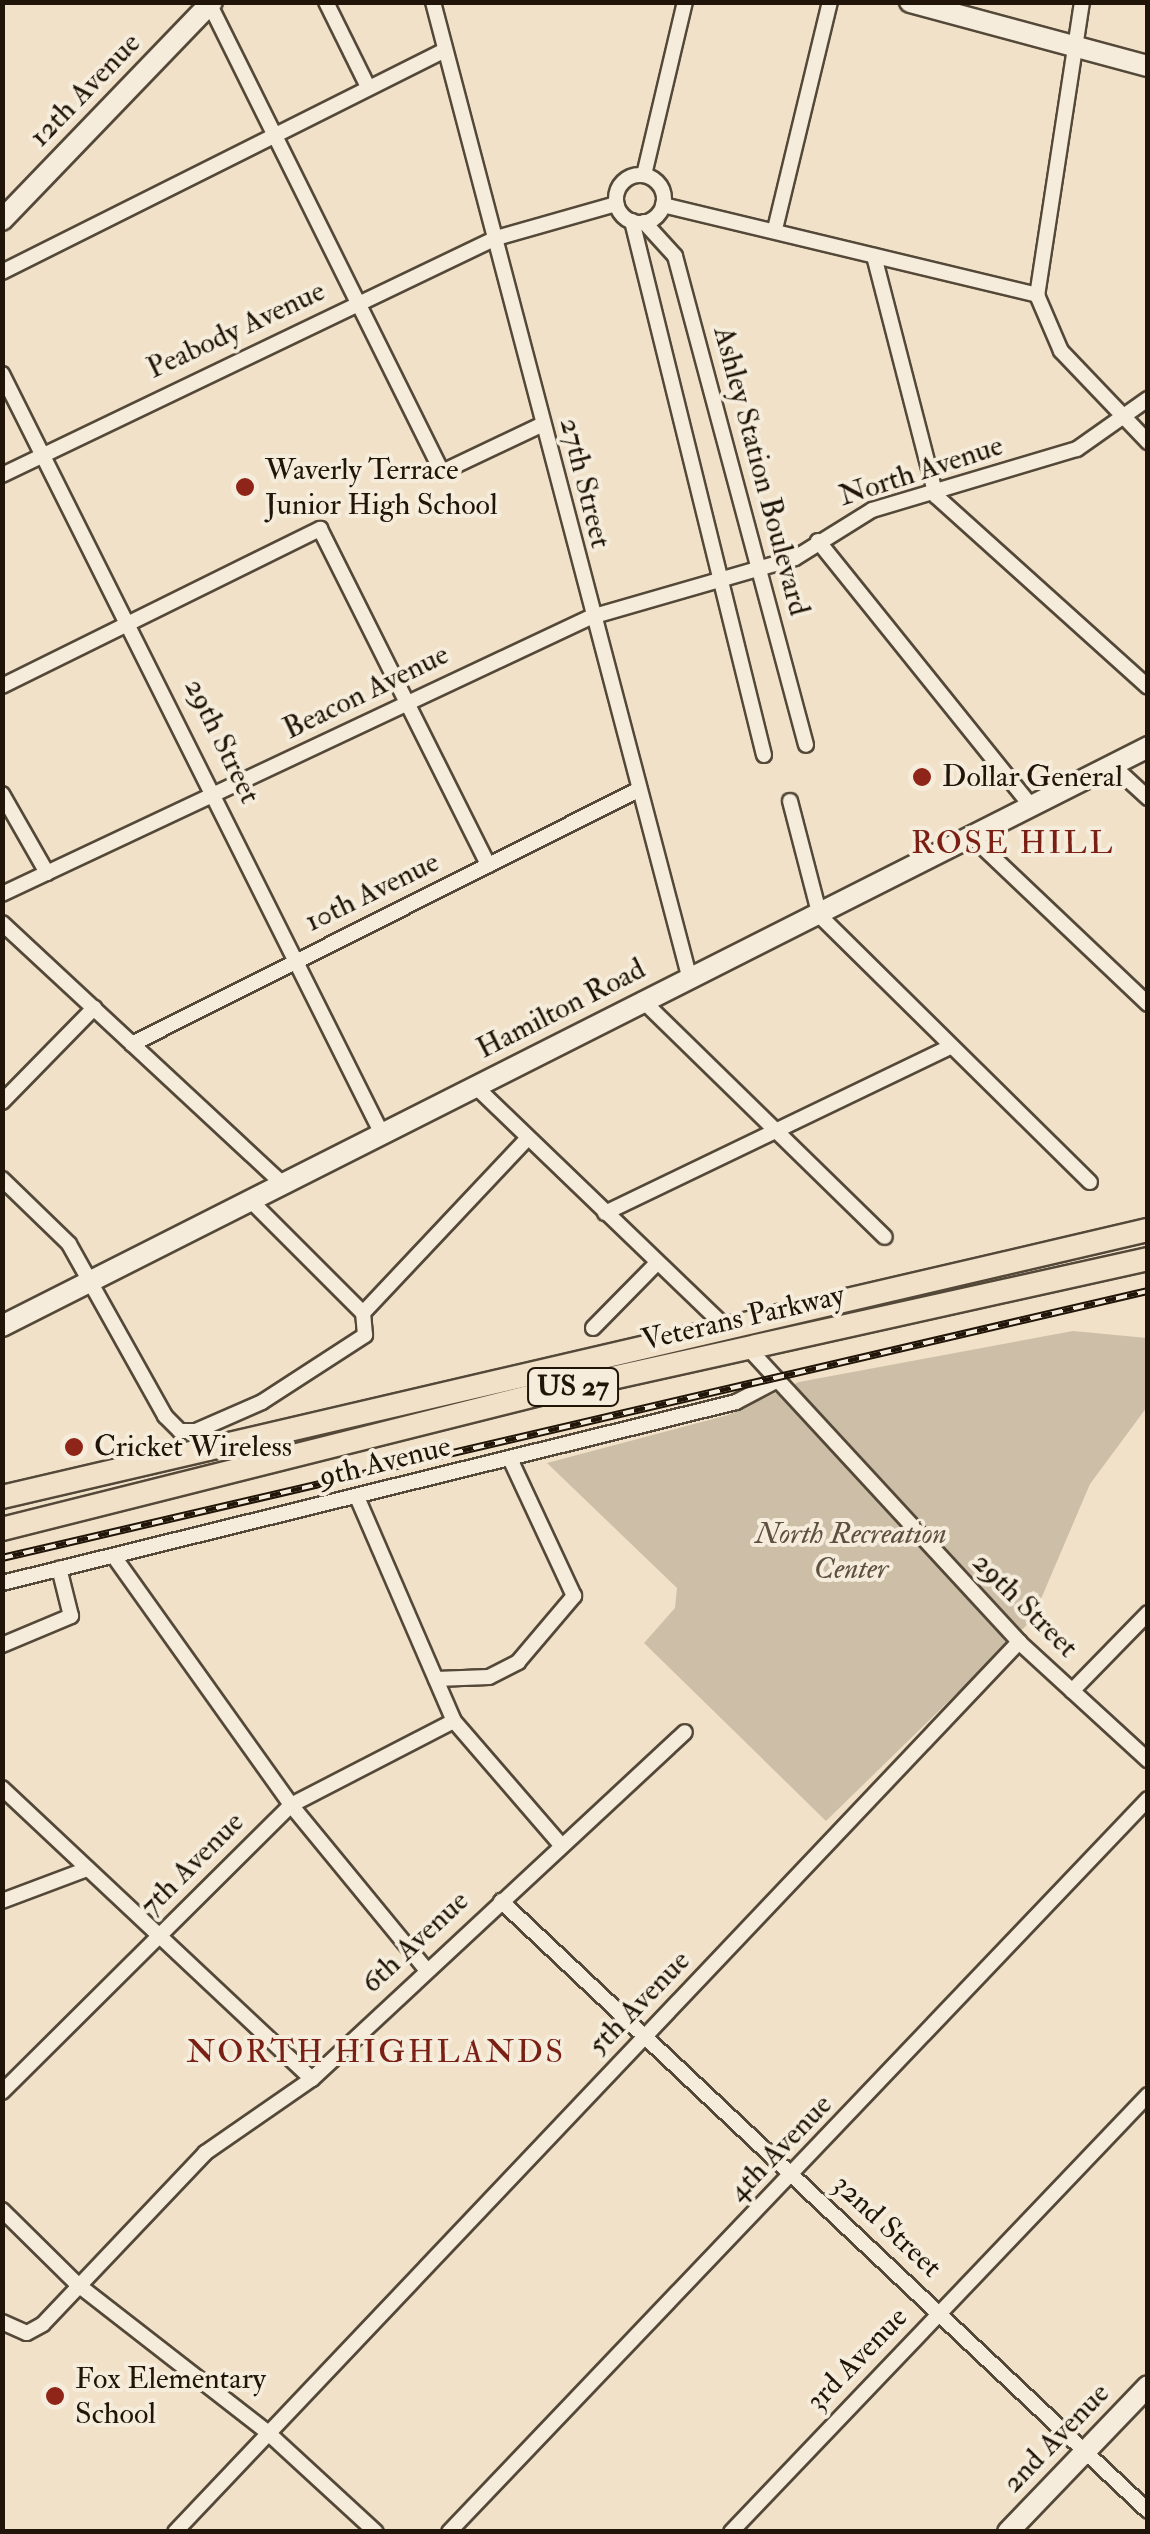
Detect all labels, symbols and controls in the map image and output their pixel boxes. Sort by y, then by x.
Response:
street label: 12th Avenue [22,26,148,154]
street label: Peabody Avenue [141,273,331,387]
street label: Ashley Station Boulevard [705,323,817,619]
street label: 27th Street [551,414,619,552]
street label: North Avenue [834,428,1008,514]
place label: Waverly Terrace Junior High School [265,452,498,522]
marker: Waverly Terrace Junior High School [234,476,256,498]
street label: Beacon Avenue [277,636,455,748]
street label: 29th Street [176,673,268,809]
place label: Dollar General [942,759,1123,795]
marker: Dollar General [911,766,933,788]
district label: ROSE HILL [911,824,1115,862]
street label: 10th Avenue [299,844,445,940]
street label: Hamilton Road [471,951,651,1067]
street label: Veterans Parkway [638,1277,848,1359]
road number: US 27 [526,1364,620,1410]
street label: 9th Avenue [316,1428,454,1496]
place label: Cricket Wireless [94,1429,292,1465]
marker: Cricket Wireless [63,1436,85,1458]
park label: North Recreation Center [755,1516,947,1586]
street label: 29th Street [965,1545,1085,1665]
street label: 7th Avenue [132,1804,252,1924]
street label: 6th Avenue [354,1883,476,2001]
street label: 5th Avenue [580,1943,698,2063]
district label: NORTH HIGHLANDS [186,2033,566,2071]
street label: 4th Avenue [720,2087,840,2209]
street label: 32nd Street [825,2167,949,2285]
street label: 3rd Avenue [799,2300,915,2418]
place label: Fox Elementary School [75,2361,266,2432]
street label: 2nd Avenue [995,2376,1117,2500]
marker: Fox Elementary School [44,2385,66,2407]

